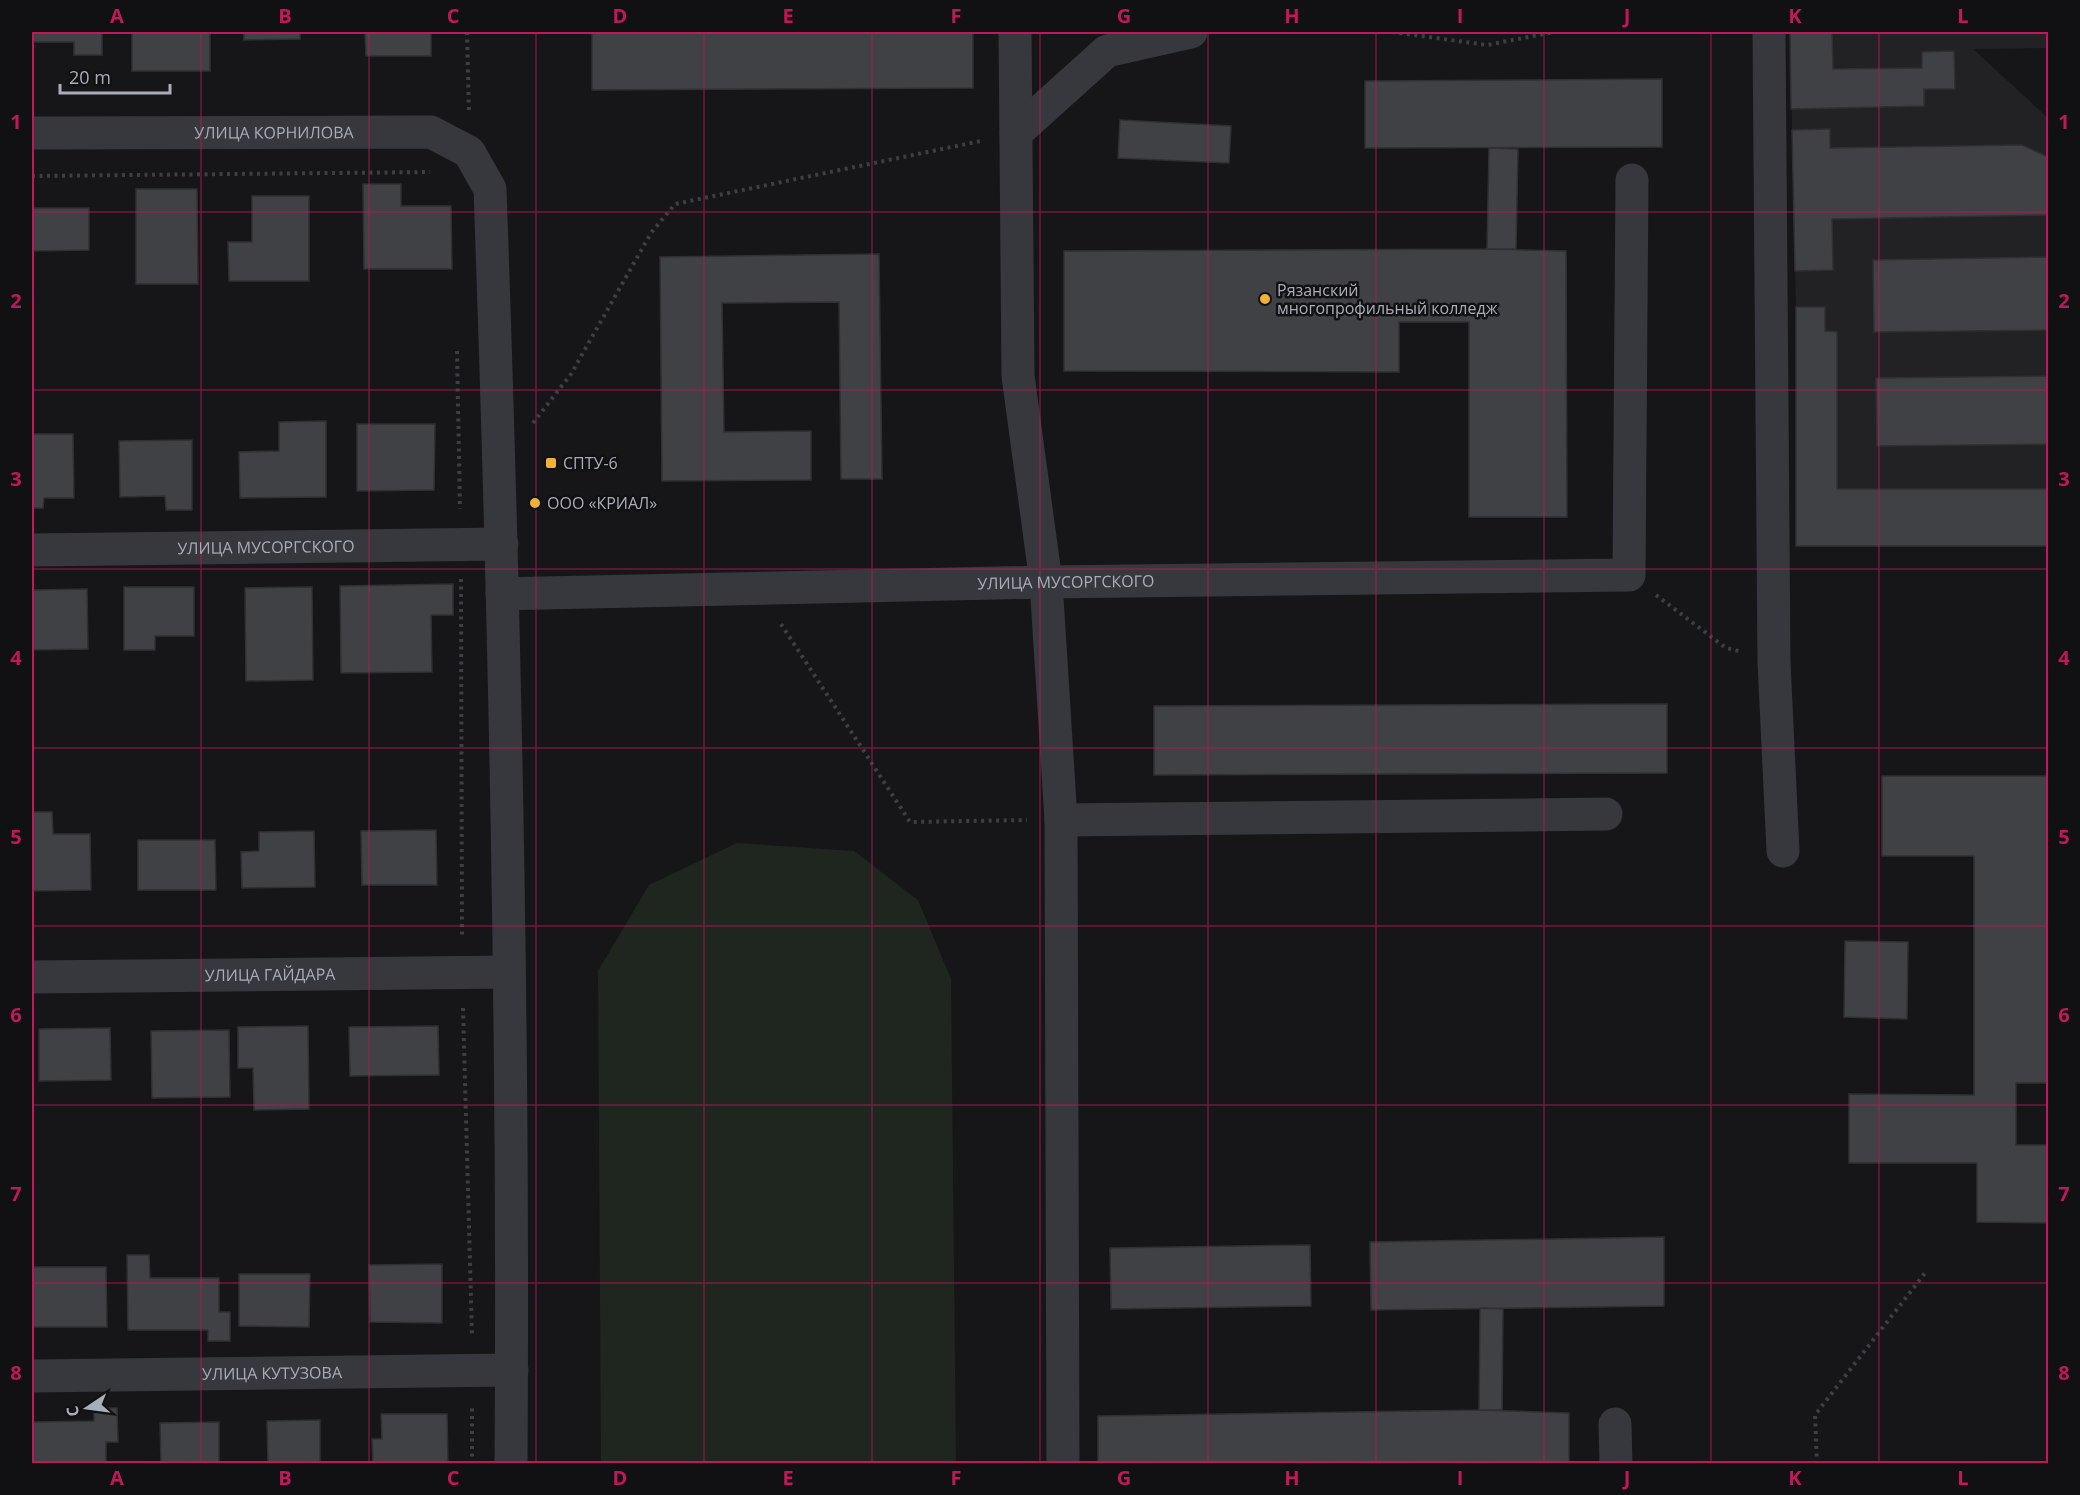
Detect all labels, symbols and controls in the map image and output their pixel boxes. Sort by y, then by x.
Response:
text: A [110,2,124,29]
text: B [278,2,292,29]
text: C [447,2,460,29]
text: D [613,2,627,29]
text: E [782,2,794,29]
text: F [951,2,961,29]
text: G [1117,2,1131,29]
text: H [1284,2,1300,29]
text: I [1457,2,1463,29]
text: J [1622,2,1630,29]
text: K [1788,2,1802,29]
text: L [1957,2,1969,29]
scale bar [60,57,170,95]
text: 20 m [69,65,111,89]
text: 1 [10,108,22,135]
text: 1 [2058,108,2070,135]
street label: УЛИЦА КОРНИЛОВА [194,121,355,144]
place label: Рязанский многопрофильный колледж [1277,279,1498,319]
text: 2 [10,287,22,314]
text: 2 [2058,287,2070,314]
marker: Рязанский многопрофильный колледж [1258,292,1272,306]
place label: СПТУ-6 [563,452,618,474]
marker: СПТУ-6 [544,456,558,470]
text: 3 [10,465,22,492]
text: 3 [2058,465,2070,492]
place label: ООО «КРИАЛ» [547,492,657,514]
marker: ООО «КРИАЛ» [528,496,542,510]
street label: УЛИЦА МУСОРГСКОГО [177,535,355,559]
street label: УЛИЦА МУСОРГСКОГО [977,570,1155,595]
text: 4 [10,644,22,671]
text: 4 [2058,644,2070,671]
text: 5 [10,823,22,850]
text: 5 [2058,823,2070,850]
street label: УЛИЦА ГАЙДАРА [204,963,336,986]
text: 6 [10,1001,22,1028]
text: 6 [2058,1001,2070,1028]
text: 7 [10,1180,22,1207]
text: 7 [2058,1180,2070,1207]
text: 8 [10,1359,22,1386]
text: 8 [2058,1359,2070,1386]
street label: УЛИЦА КУТУЗОВА [202,1361,343,1385]
north arrow [57,1378,117,1438]
text: С [61,1404,84,1419]
text: A [110,1464,124,1491]
text: B [278,1464,292,1491]
text: C [447,1464,460,1491]
text: D [613,1464,627,1491]
text: E [782,1464,794,1491]
text: F [951,1464,961,1491]
text: G [1117,1464,1131,1491]
text: H [1284,1464,1300,1491]
text: I [1457,1464,1463,1491]
text: J [1622,1464,1630,1491]
text: K [1788,1464,1802,1491]
text: L [1957,1464,1969,1491]

